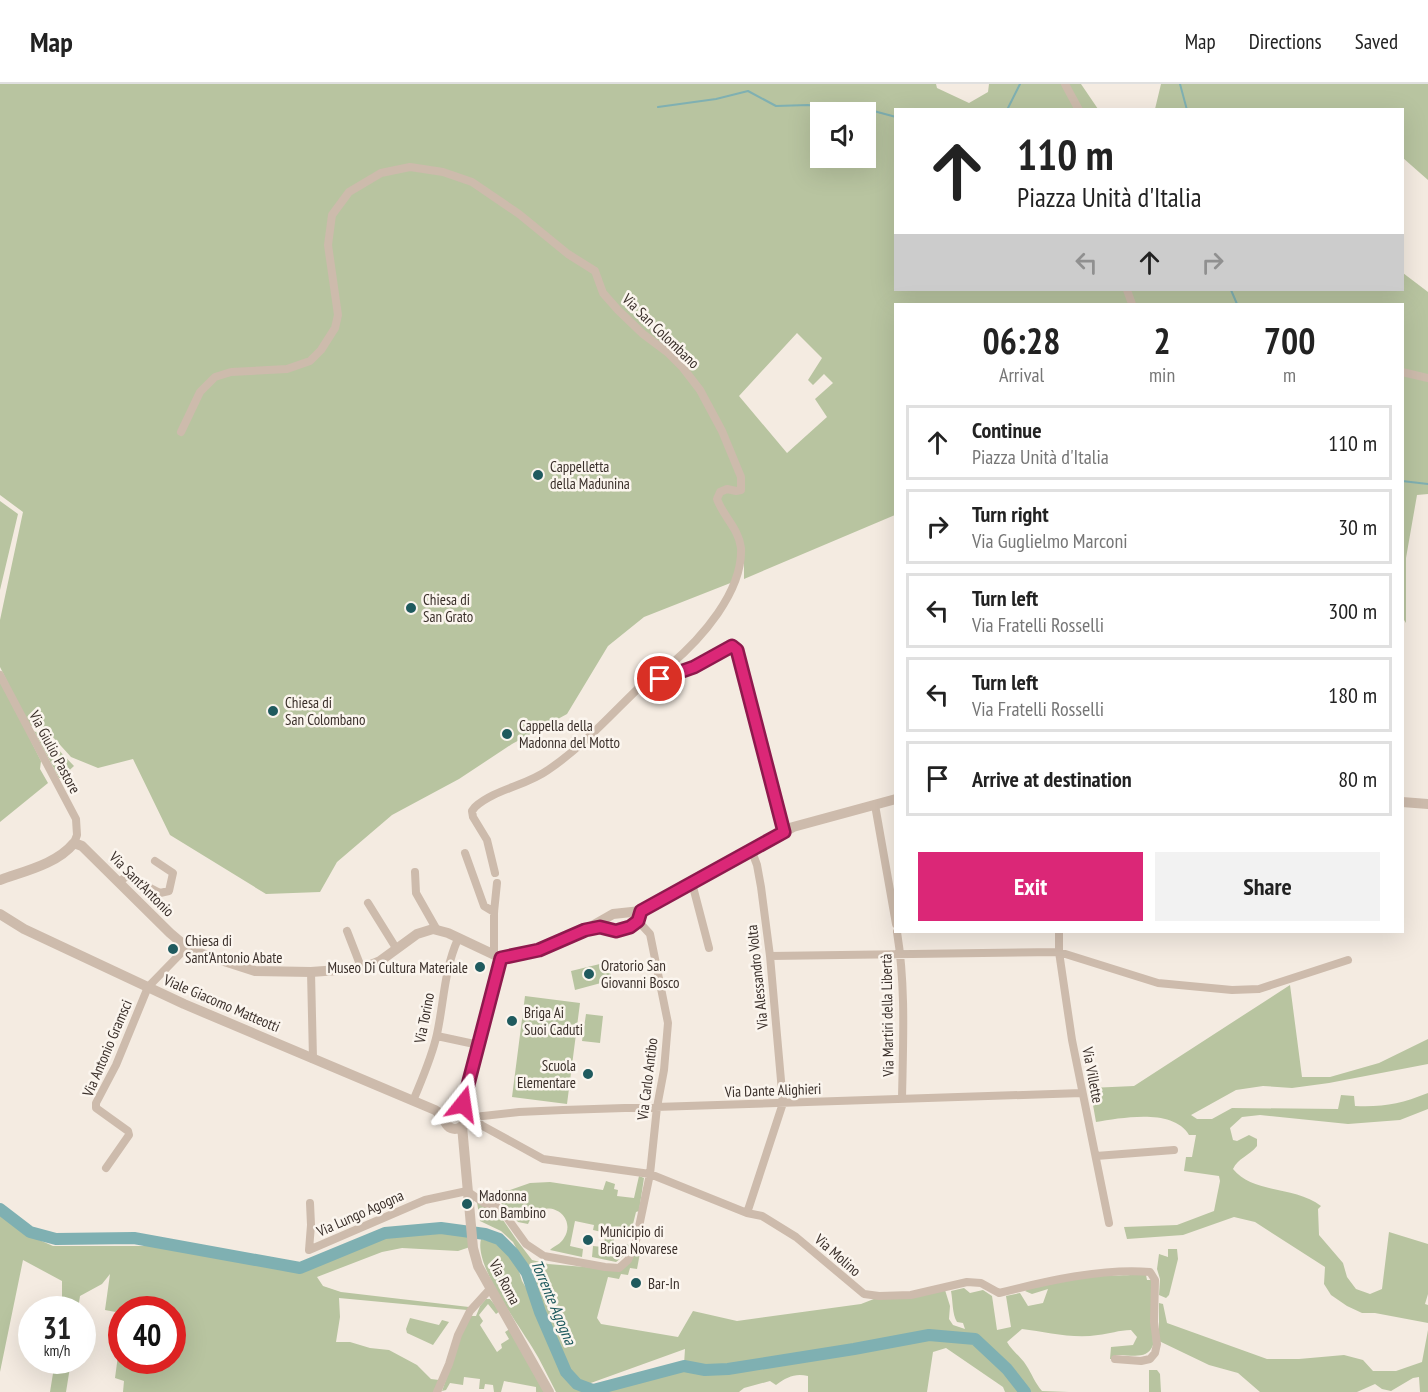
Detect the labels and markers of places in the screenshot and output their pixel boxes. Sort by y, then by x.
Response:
place label: Cappelletta della Madunina [550,457,630,493]
marker: Cappelletta della Madunina [531,468,545,482]
place label: Chiesa di San Grato [423,590,473,626]
marker: Chiesa di San Grato [404,601,418,615]
pin [634,653,685,704]
place label: Chiesa di San Colombano [285,693,365,729]
marker: Chiesa di San Colombano [266,704,280,718]
place label: Cappella della Madonna del Motto [519,716,620,752]
marker: Cappella della Madonna del Motto [500,727,514,741]
place label: Chiesa di Sant'Antonio Abate [185,931,282,967]
marker: Chiesa di Sant'Antonio Abate [166,942,180,956]
place label: Oratorio San Giovanni Bosco [601,956,680,992]
place label: Museo Di Cultura Materiale [327,958,468,977]
marker: Museo Di Cultura Materiale [473,960,487,974]
marker: Oratorio San Giovanni Bosco [582,967,596,981]
place label: Briga Ai Suoi Caduti [524,1003,583,1039]
marker: Briga Ai Suoi Caduti [505,1014,519,1028]
place label: Scuola Elementare [517,1056,576,1092]
marker: Scuola Elementare [581,1067,595,1081]
place label: Madonna con Bambino [479,1186,546,1222]
marker: Madonna con Bambino [460,1197,474,1211]
place label: Municipio di Briga Novarese [600,1222,678,1258]
marker: Municipio di Briga Novarese [581,1233,595,1247]
place label: Bar-In [648,1274,680,1293]
marker: Bar-In [629,1276,643,1290]

